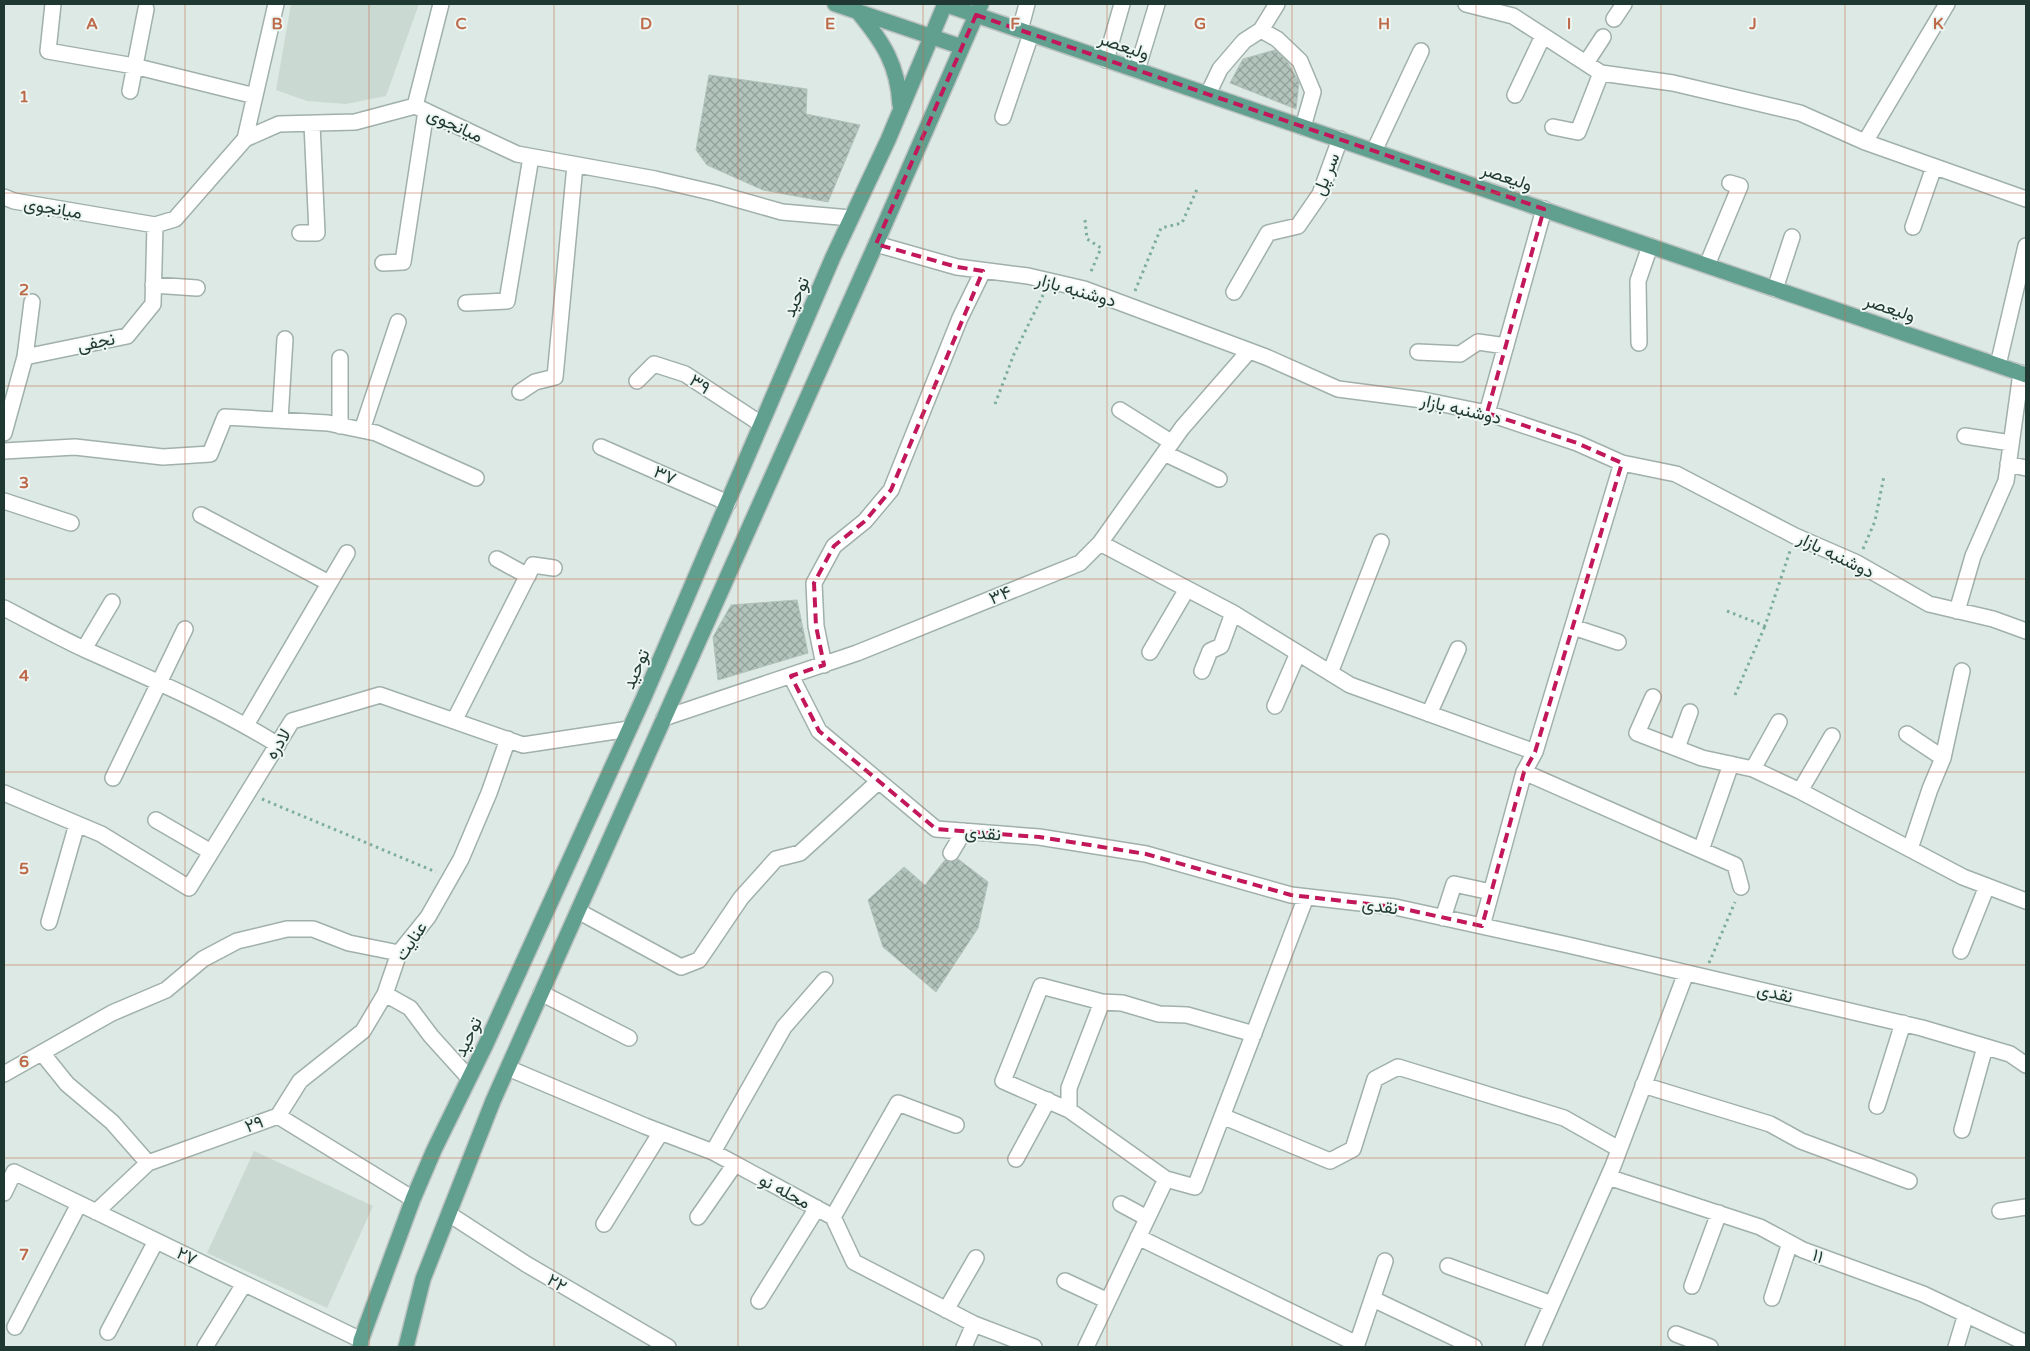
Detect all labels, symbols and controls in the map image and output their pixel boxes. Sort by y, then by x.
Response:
text: A [86,14,98,34]
text: B [271,14,283,34]
text: C [455,14,467,34]
text: D [640,14,652,34]
text: E [825,14,835,34]
text: F [1010,14,1020,34]
text: G [1194,14,1206,34]
text: H [1378,14,1390,34]
text: I [1567,14,1571,34]
text: J [1748,14,1757,34]
text: K [1933,14,1944,34]
street label: ولیعصر [1095,27,1152,65]
text: 1 [19,87,29,107]
street label: میانجوی [424,103,486,147]
street label: سر پل [1308,149,1345,199]
street label: ولیعصر [1478,158,1535,196]
street label: میانجوی [22,192,84,224]
street label: دوشنبه بازار [1032,268,1119,312]
street label: توحید [778,274,814,320]
text: 2 [19,280,29,300]
street label: ولیعصر [1861,289,1918,327]
street label: نجفی [75,327,117,357]
street label: ۳۹ [685,369,715,399]
street label: دوشنبه بازار [1417,389,1504,429]
street label: ۳۷ [650,460,680,490]
text: 3 [19,473,29,493]
street label: دوشنبه بازار [1793,527,1878,583]
street label: ۳۴ [986,581,1014,609]
street label: توحید [617,645,655,693]
text: 4 [19,666,29,686]
street label: لادره [260,725,296,763]
street label: نقدی [964,820,1002,846]
text: 5 [19,859,29,879]
street label: نقدی [1360,893,1400,919]
street label: عنایت [390,917,432,965]
street label: نقدی [1755,978,1795,1008]
street label: توحید [449,1013,487,1061]
text: 6 [19,1052,29,1072]
street label: ۲۹ [242,1111,266,1137]
street label: محله نو [756,1168,814,1214]
street label: ۲۷ [173,1242,201,1270]
street label: ۱۱ [1809,1244,1827,1268]
text: 7 [19,1245,29,1265]
street label: ۲۲ [543,1269,571,1297]

